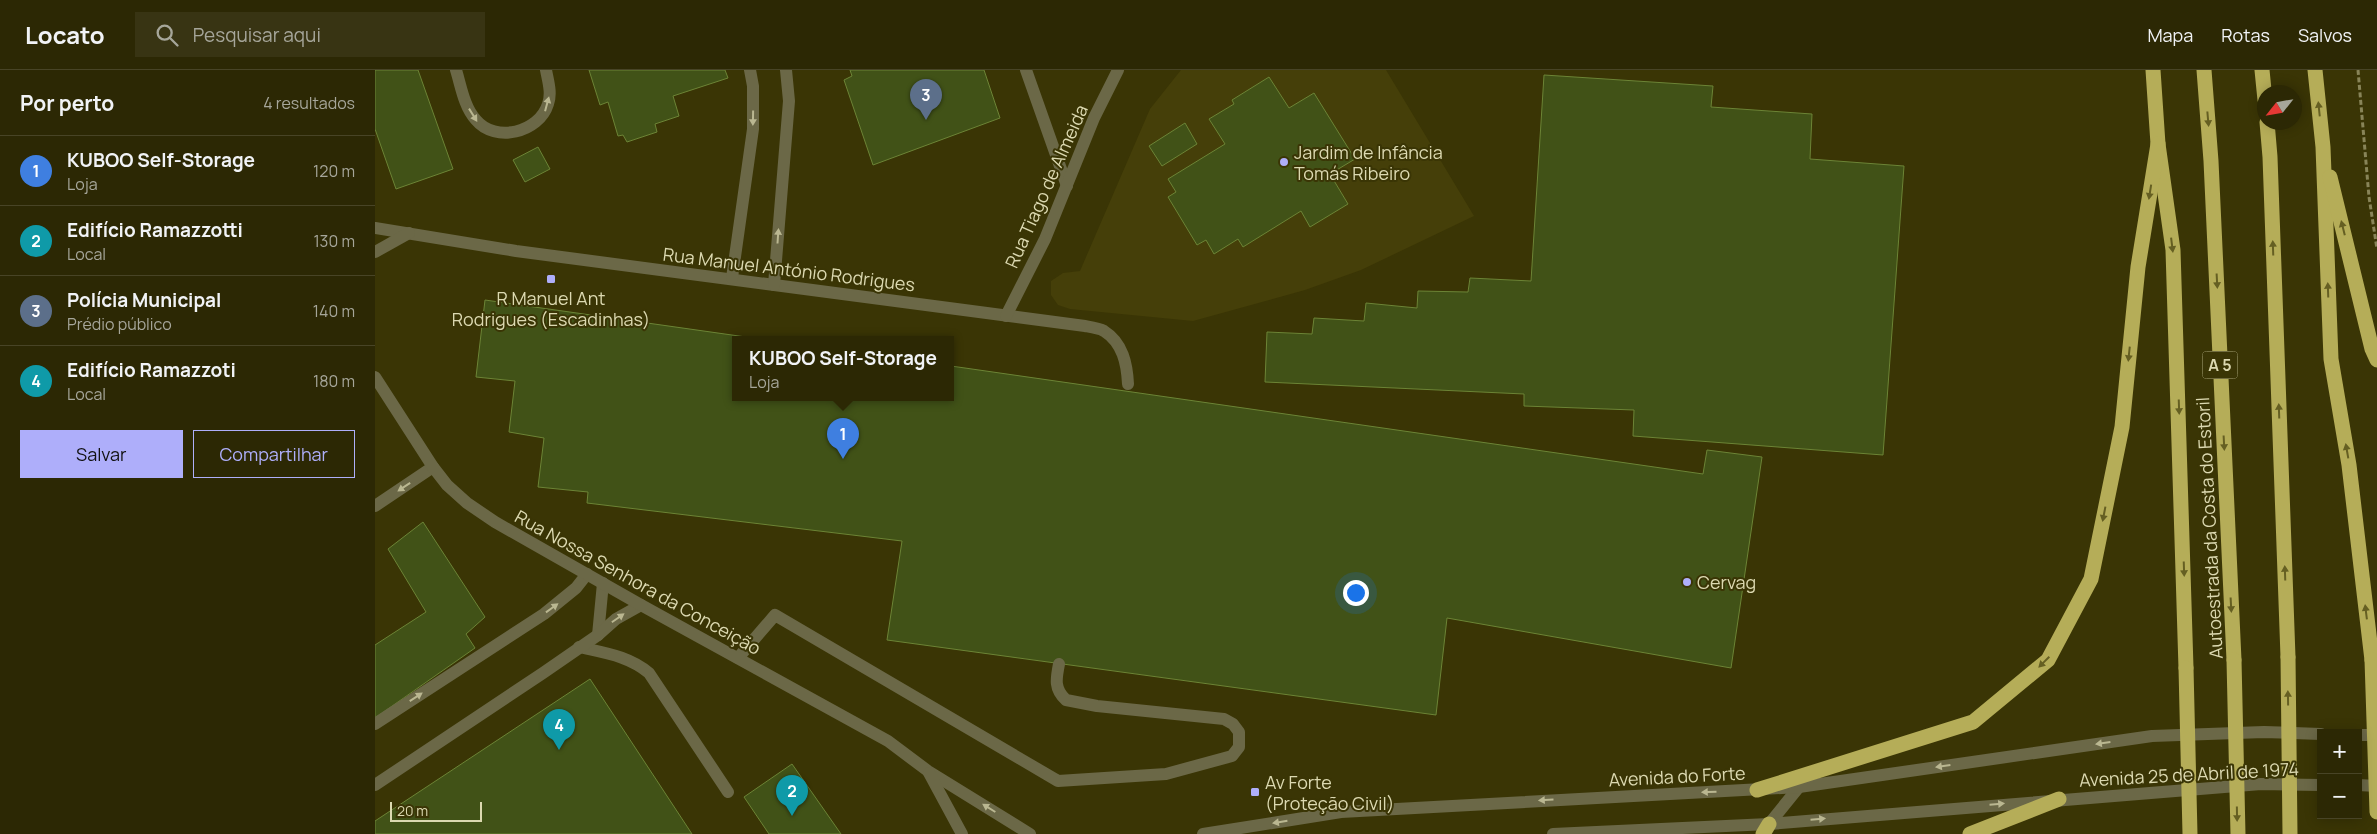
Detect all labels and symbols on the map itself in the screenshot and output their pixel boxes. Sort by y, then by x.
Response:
pin: 3 [910,79,942,120]
north arrow [2257,85,2302,130]
one-way arrow [543,96,551,112]
one-way arrow [2315,100,2323,116]
street label: Rua Tiago de Almeida [999,101,1093,271]
one-way arrow [469,108,478,122]
one-way arrow [749,111,757,127]
one-way arrow [2204,111,2212,127]
place label: Jardim de Infância Tomás Ribeiro [1294,140,1443,185]
marker: Jardim de Infância Tomás Ribeiro [1278,156,1290,168]
one-way arrow [2146,185,2154,201]
one-way arrow [2339,220,2347,235]
one-way arrow [774,228,782,244]
one-way arrow [2169,237,2177,253]
one-way arrow [2269,240,2277,256]
street label: Rua Manuel António Rodrigues [662,242,916,296]
marker: R Manuel Ant Rodrigues (Escadinhas) [545,273,557,285]
one-way arrow [2213,273,2221,289]
one-way arrow [2324,281,2332,297]
place label: R Manuel Ant Rodrigues (Escadinhas) [452,286,650,331]
one-way arrow [2125,346,2133,362]
road number: A 5 [2203,352,2237,378]
street label: Autoestrada da Costa do Estoril [2190,396,2228,660]
one-way arrow [2175,399,2183,415]
one-way arrow [2275,403,2283,419]
pin: 1 [827,418,859,459]
one-way arrow [2220,435,2228,451]
one-way arrow [2342,442,2350,458]
one-way arrow [397,482,411,491]
street label: Rua Nossa Senhora da Conceição [511,504,765,660]
one-way arrow [2100,506,2108,522]
one-way arrow [2180,562,2188,578]
one-way arrow [2280,565,2288,581]
place label: Cervag [1697,570,1756,594]
marker: Cervag [1681,576,1693,588]
your location [1343,580,1369,606]
one-way arrow [2228,598,2236,614]
one-way arrow [545,603,559,613]
one-way arrow [2362,604,2370,620]
one-way arrow [611,613,625,623]
one-way arrow [2038,656,2050,668]
one-way arrow [2284,690,2292,706]
one-way arrow [409,693,422,702]
pin: 4 [543,709,575,750]
one-way arrow [2095,740,2111,748]
street label: Avenida 25 de Abril de 1974 [2078,756,2300,792]
street label: Avenida do Forte [1608,760,1746,792]
one-way arrow [1934,763,1950,771]
place label: Av Forte (Proteção Civil) [1265,770,1394,815]
pin: 2 [776,775,808,816]
marker: Av Forte (Proteção Civil) [1249,786,1261,798]
one-way arrow [1700,788,1716,796]
one-way arrow [1538,797,1554,805]
scale bar [390,799,483,822]
one-way arrow [1989,800,2005,808]
one-way arrow [982,803,995,813]
one-way arrow [2234,806,2242,822]
one-way arrow [1810,815,1826,823]
one-way arrow [1272,818,1288,826]

